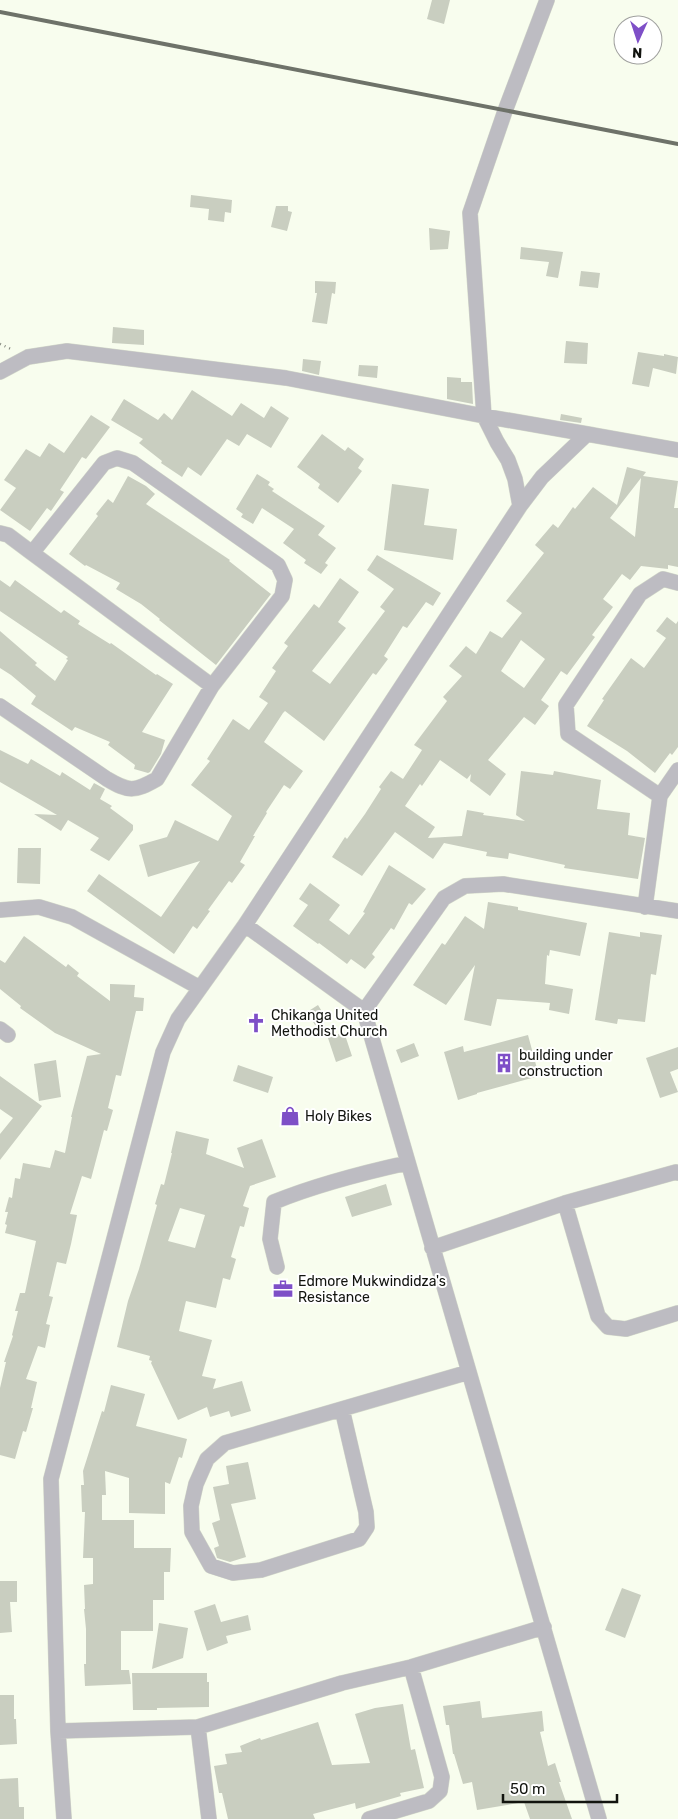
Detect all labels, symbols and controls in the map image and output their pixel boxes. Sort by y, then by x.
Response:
north arrow [613,15,663,65]
text: N [632,44,643,61]
place label: Chikanga United Methodist Church [271,1007,387,1040]
church icon: Chikanga United Methodist Church [245,1012,267,1034]
place label: building under construction [519,1047,614,1080]
building icon: building under construction [493,1052,515,1074]
shop icon: Holy Bikes [279,1105,301,1127]
place label: Holy Bikes [305,1108,372,1125]
place label: Edmore Mukwindidza's Resistance [298,1273,446,1306]
office icon: Edmore Mukwindidza's Resistance [272,1278,294,1300]
scale bar [503,1772,617,1804]
text: 50 m [510,1780,545,1798]

